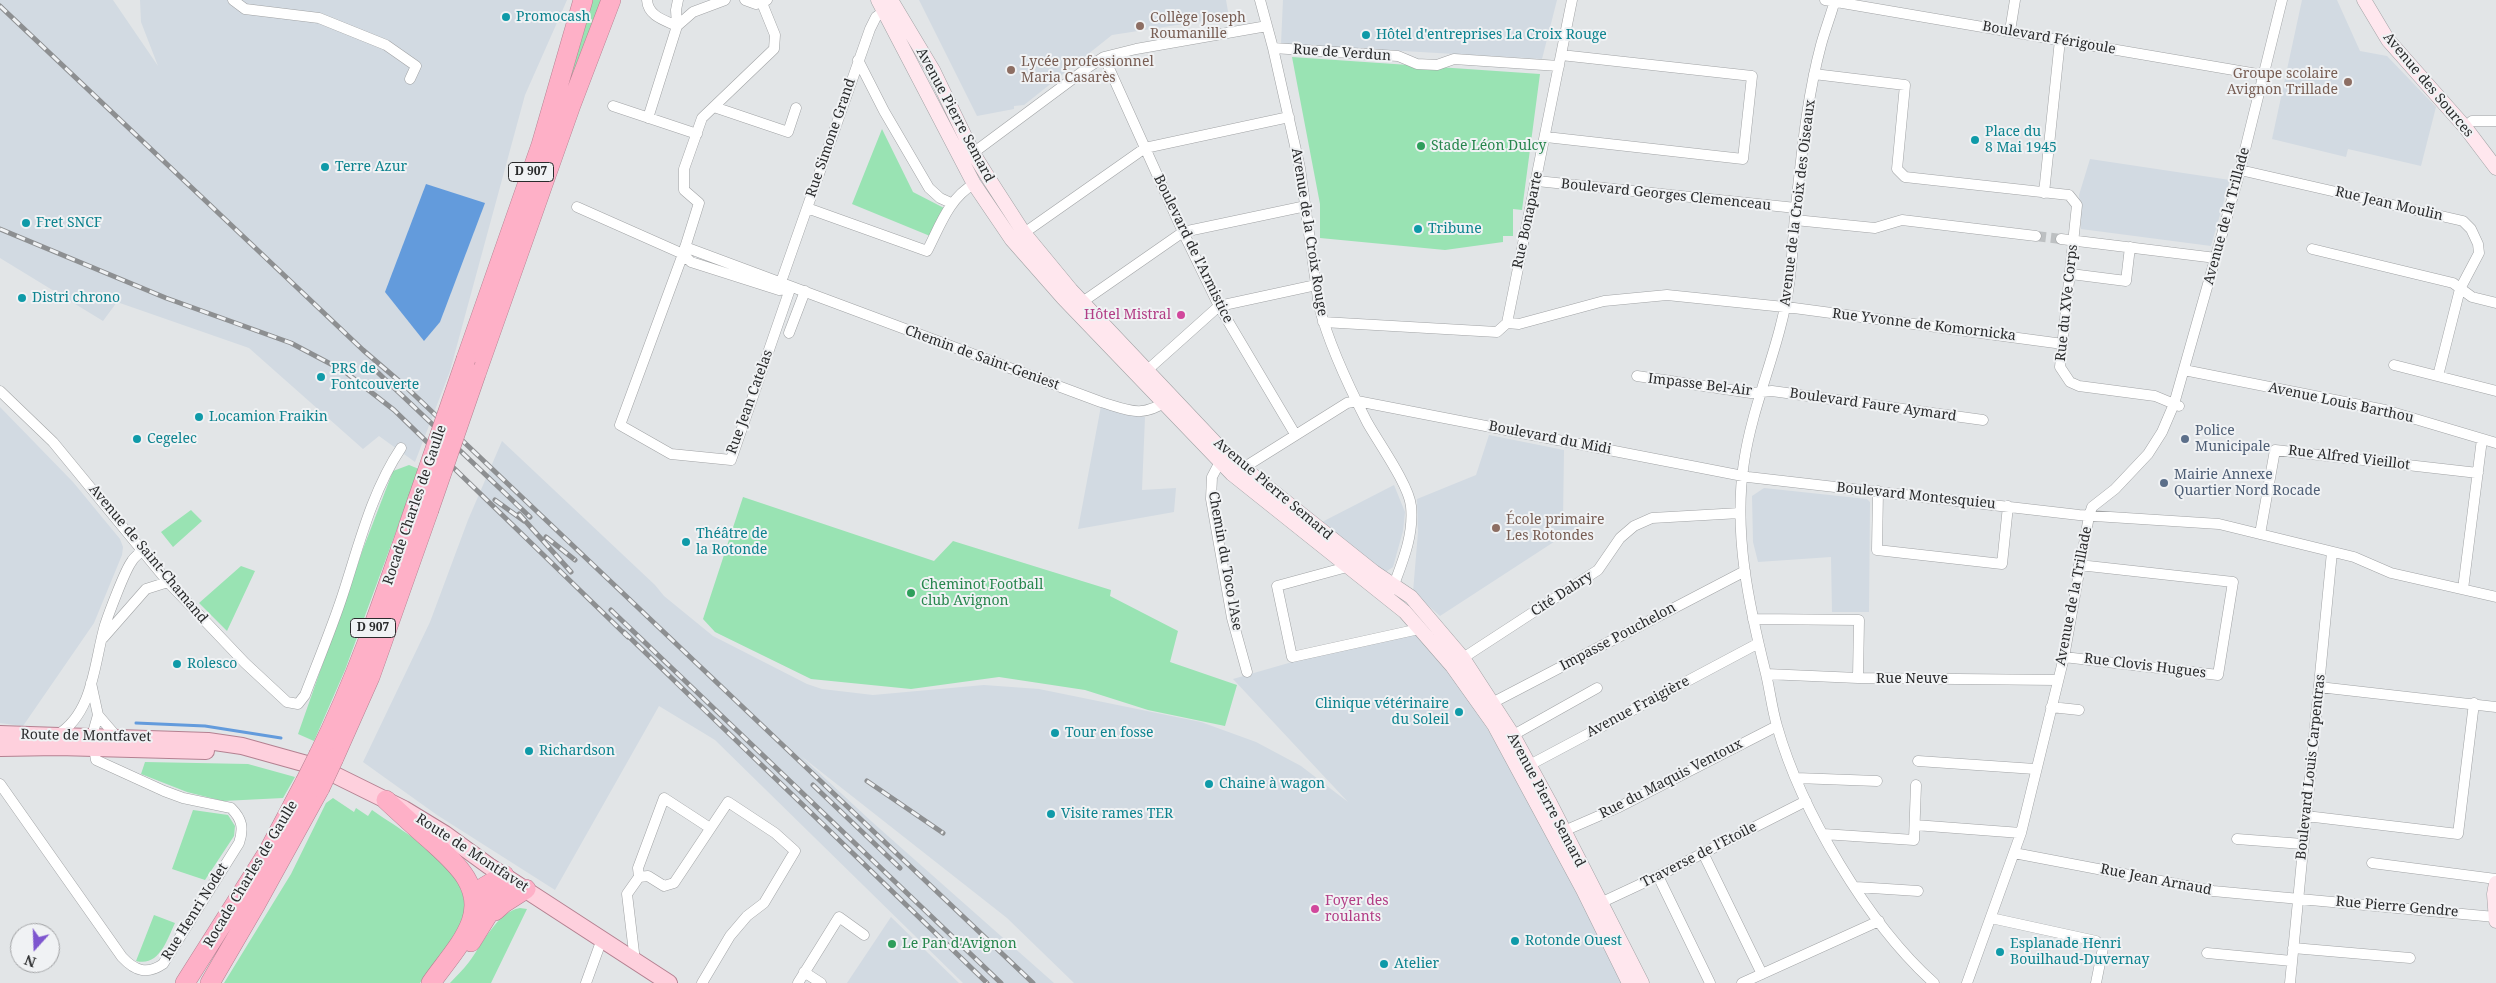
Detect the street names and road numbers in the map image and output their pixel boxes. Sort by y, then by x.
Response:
street label: Boulevard Férigoule [1981,18,2117,58]
street label: Avenue des Sources [2379,29,2477,141]
street label: Rue de Verdun [1292,41,1392,65]
street label: Avenue Pierre Semard [912,45,998,185]
street label: Rue Simone Grand [803,76,859,200]
street label: Avenue de la Croix des Oiseaux [1777,99,1819,307]
street label: Avenue de la Trillade [2201,145,2253,287]
street label: Avenue de la Croix Rouge [1287,147,1331,317]
road number: D 907 [508,162,554,182]
street label: Rue Bonaparte [1510,170,1546,270]
street label: Boulevard de l'Armistice [1150,172,1236,326]
street label: Boulevard Georges Clemenceau [1560,176,1772,214]
street label: Rue Jean Moulin [2333,183,2445,225]
street label: Rue du XVe Corps [2053,244,2081,362]
street label: Rue Yvonne de Komornicka [1831,305,2017,345]
street label: Chemin de Saint-Geniest [903,322,1061,394]
street label: Rue Jean Catelas [723,348,777,456]
street label: Impasse Bel-Air [1647,370,1753,400]
street label: Avenue Louis Barthou [2267,379,2415,427]
street label: Boulevard Faure Aymard [1788,385,1958,425]
street label: Boulevard du Midi [1487,418,1613,458]
street label: Rocade Charles de Gaulle [380,423,450,587]
street label: Avenue Pierre Semard [1210,434,1336,544]
street label: Rue Alfred Vieillot [2287,442,2411,474]
street label: Boulevard Montesquieu [1836,479,1996,513]
street label: Avenue de Saint-Chamand [85,481,211,627]
street label: Chemin du Toco l'Ase [1204,490,1246,632]
street label: Avenue de la Trillade [2052,525,2096,667]
street label: Cité Dabry [1528,568,1596,620]
street label: Impasse Pouchelon [1557,599,1679,675]
road number: D 907 [350,618,396,638]
street label: Rue Clovis Hugues [2083,650,2207,682]
street label: Rue Neuve [1876,671,1948,687]
street label: Avenue Fraigière [1584,673,1692,741]
street label: Boulevard Louis Carpentras [2293,673,2329,861]
street label: Route de Montfavet [21,726,151,746]
street label: Avenue Pierre Semard [1503,730,1589,870]
street label: Rue du Maquis Ventoux [1597,736,1745,822]
street label: Rocade Charles de Gaulle [200,798,302,950]
street label: Route de Montfavet [413,810,531,896]
street label: Traverse de l'Etoile [1638,819,1760,891]
street label: Rue Henri Nodet [158,860,232,964]
street label: Rue Jean Arnaud [2099,861,2213,899]
street label: Rue Pierre Gendre [2335,893,2459,921]

